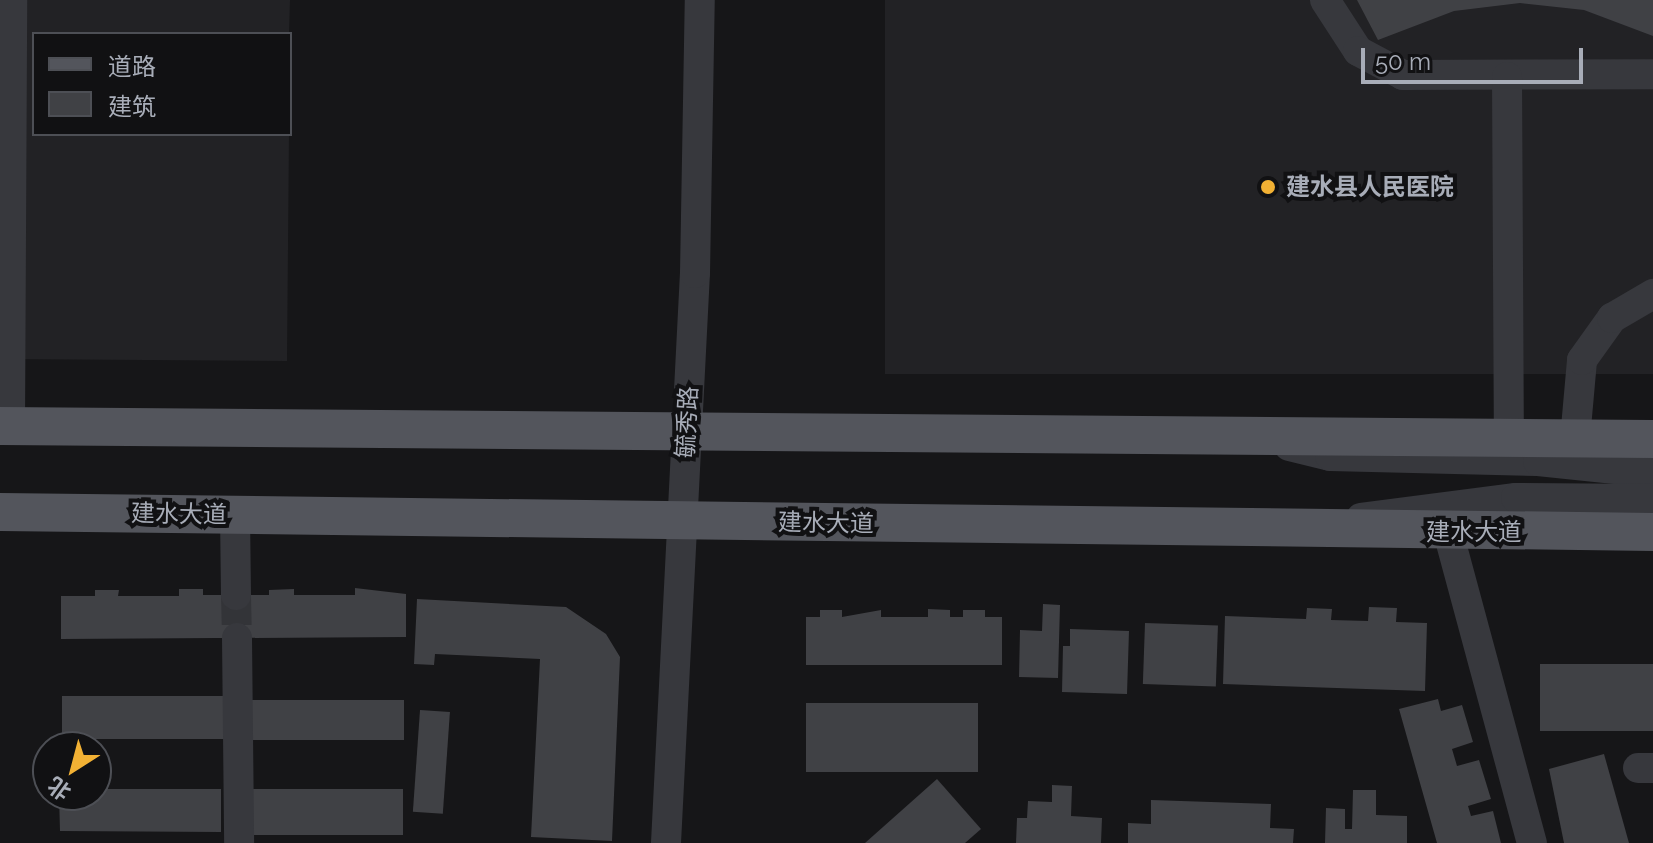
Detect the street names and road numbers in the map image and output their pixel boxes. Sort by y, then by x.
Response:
street label: 毓秀路 [671,385,703,459]
street label: 建水大道 [131,499,227,529]
street label: 建水大道 [778,508,874,538]
street label: 建水大道 [1426,518,1522,546]

